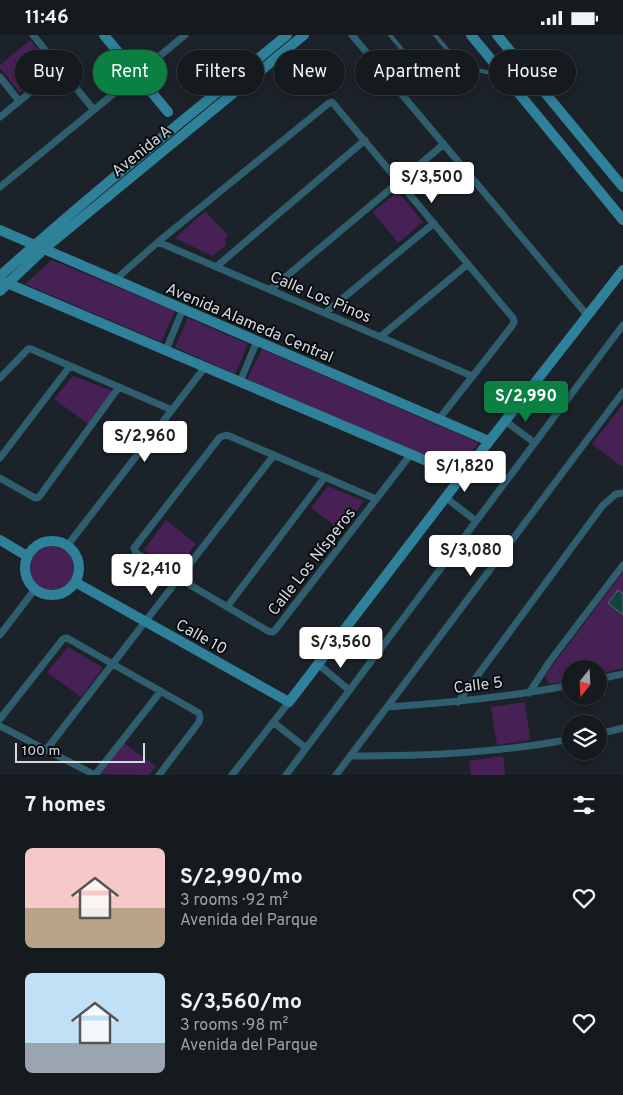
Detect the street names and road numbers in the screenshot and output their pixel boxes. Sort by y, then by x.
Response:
street label: Avenida A [108,121,176,182]
street label: Calle Los Pinos [267,268,374,328]
street label: Avenida Alameda Central [162,279,336,368]
street label: Calle Los Nísperos [264,504,361,620]
street label: Calle 10 [172,615,230,660]
street label: Calle 5 [452,673,504,699]

